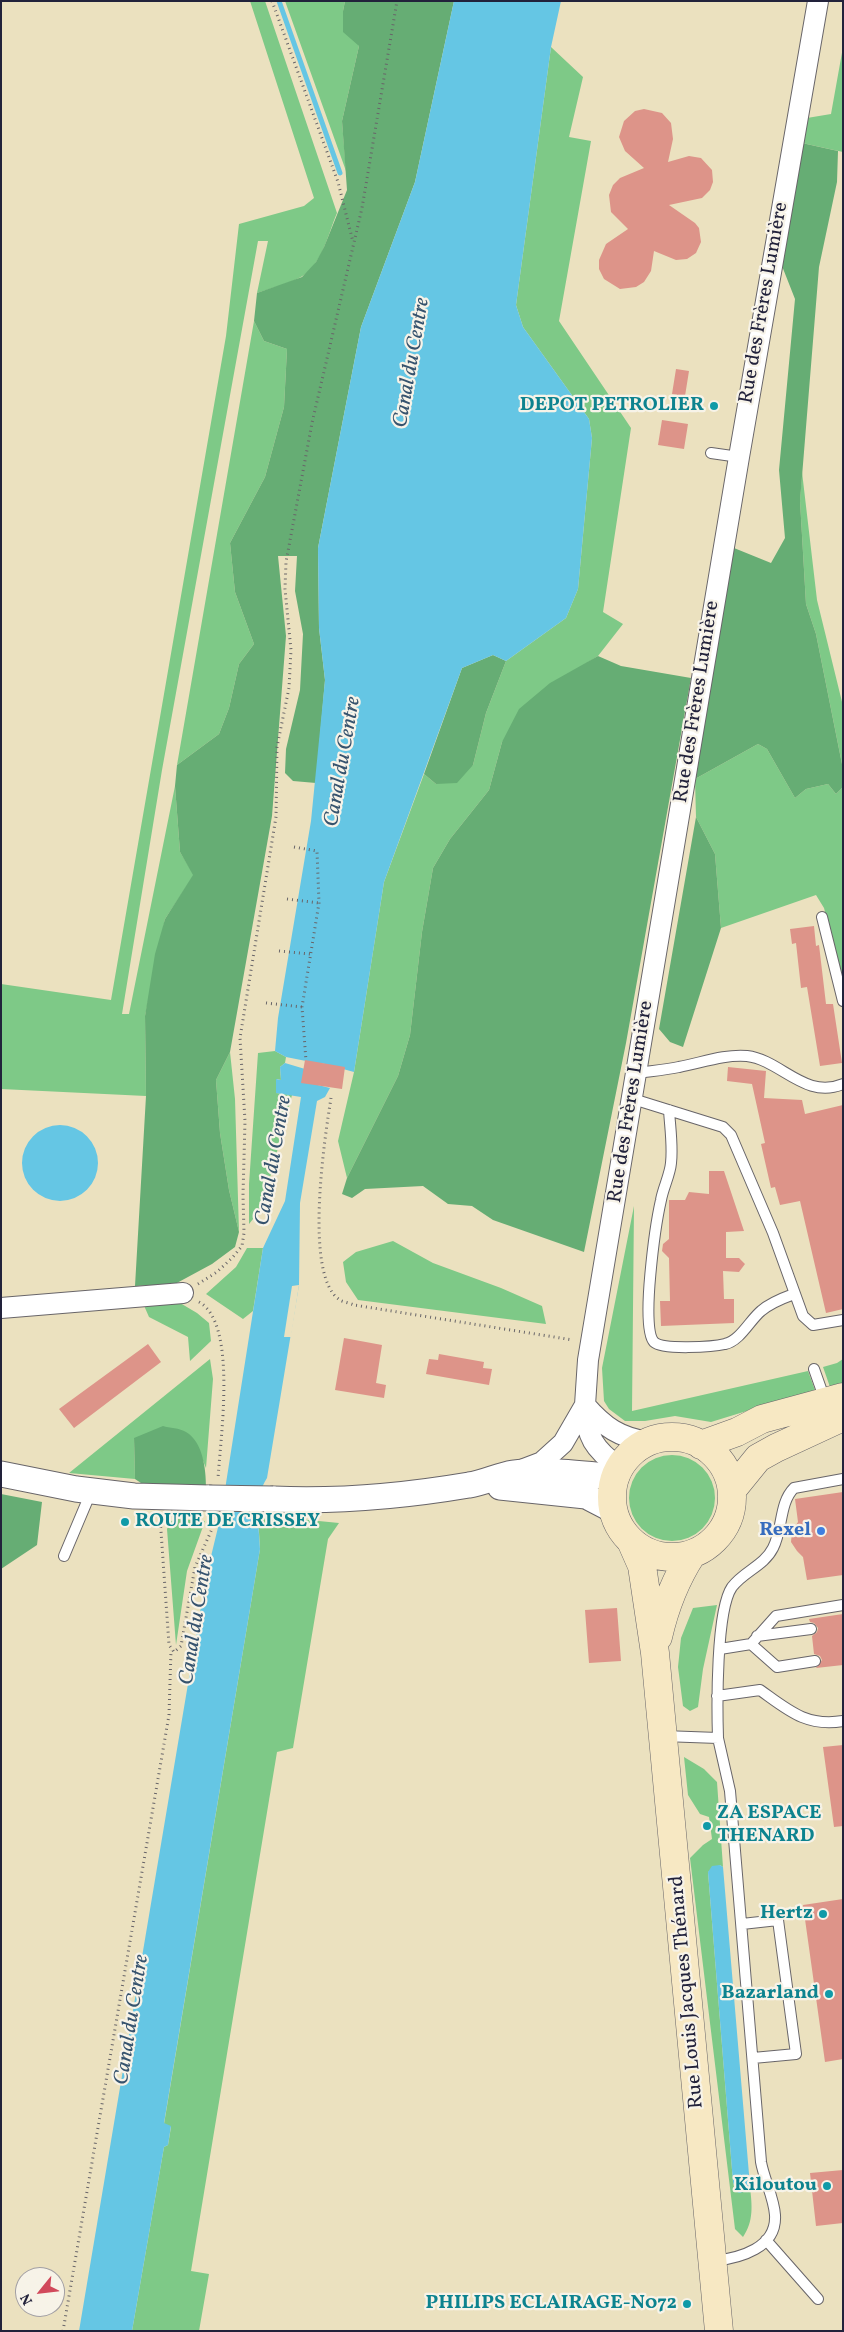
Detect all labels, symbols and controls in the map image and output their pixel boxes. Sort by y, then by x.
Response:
street label: Rue des Frères Lumière [735,200,795,406]
water label: Canal du Centre [389,296,437,430]
place label: DEPOT PETROLIER [520,394,704,418]
marker: DEPOT PETROLIER [708,400,720,412]
street label: Rue des Frères Lumière [670,599,726,805]
water label: Canal du Centre [320,695,368,829]
street label: Rue des Frères Lumière [604,999,660,1205]
water label: Canal du Centre [251,1094,299,1228]
place label: ROUTE DE CRISSEY [135,1510,320,1534]
marker: ROUTE DE CRISSEY [119,1516,131,1528]
place label: Rexel [759,1519,811,1543]
marker: Rexel [815,1525,827,1537]
water label: Canal du Centre [175,1553,221,1687]
place label: ZA ESPACE THENARD [717,1802,822,1849]
marker: ZA ESPACE THENARD [701,1820,713,1832]
street label: Rue Louis Jacques Thénard [666,1874,710,2110]
place label: Hertz [760,1902,813,1926]
marker: Hertz [817,1908,829,1920]
water label: Canal du Centre [110,1953,156,2087]
place label: Bazarland [721,1982,819,2006]
marker: Bazarland [823,1988,835,2000]
place label: Kiloutou [734,2174,817,2198]
marker: Kiloutou [821,2180,833,2192]
north arrow [15,2267,65,2317]
text: N [17,2290,38,2308]
place label: PHILIPS ECLAIRAGE-N072 [426,2292,677,2316]
marker: PHILIPS ECLAIRAGE-N072 [681,2298,693,2310]

